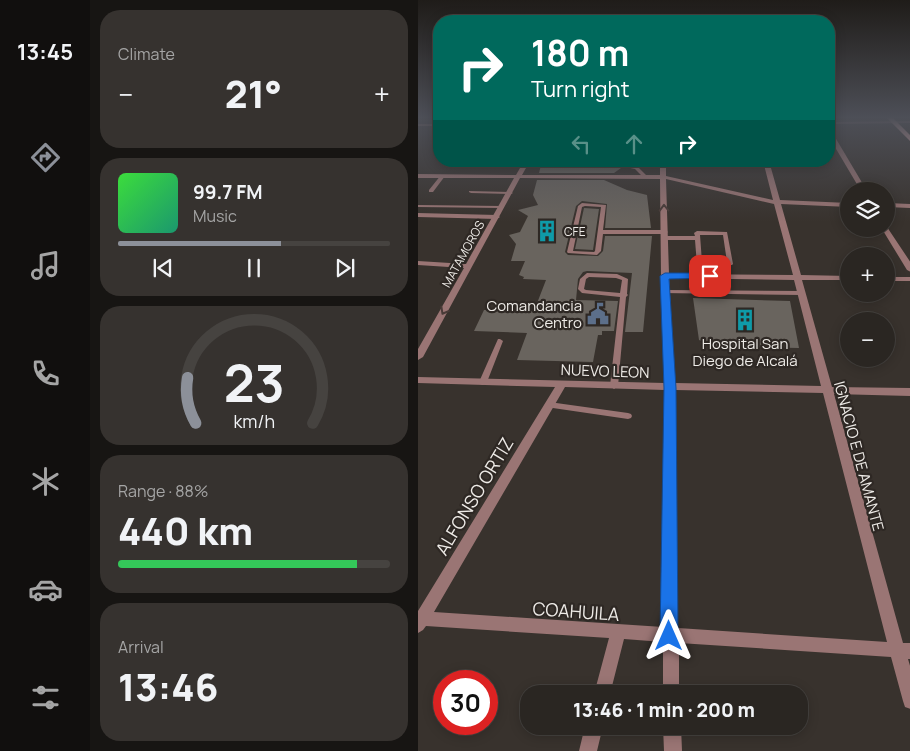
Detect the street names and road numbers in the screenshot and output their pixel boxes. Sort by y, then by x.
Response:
street label: MATAMOROS [438,218,488,290]
street label: NUEVO LEON [560,359,650,383]
street label: IGNACIO E DE AMANTE [829,379,889,533]
street label: ALFONSO ORTIZ [429,433,519,559]
street label: COAHUILA [532,596,621,626]

